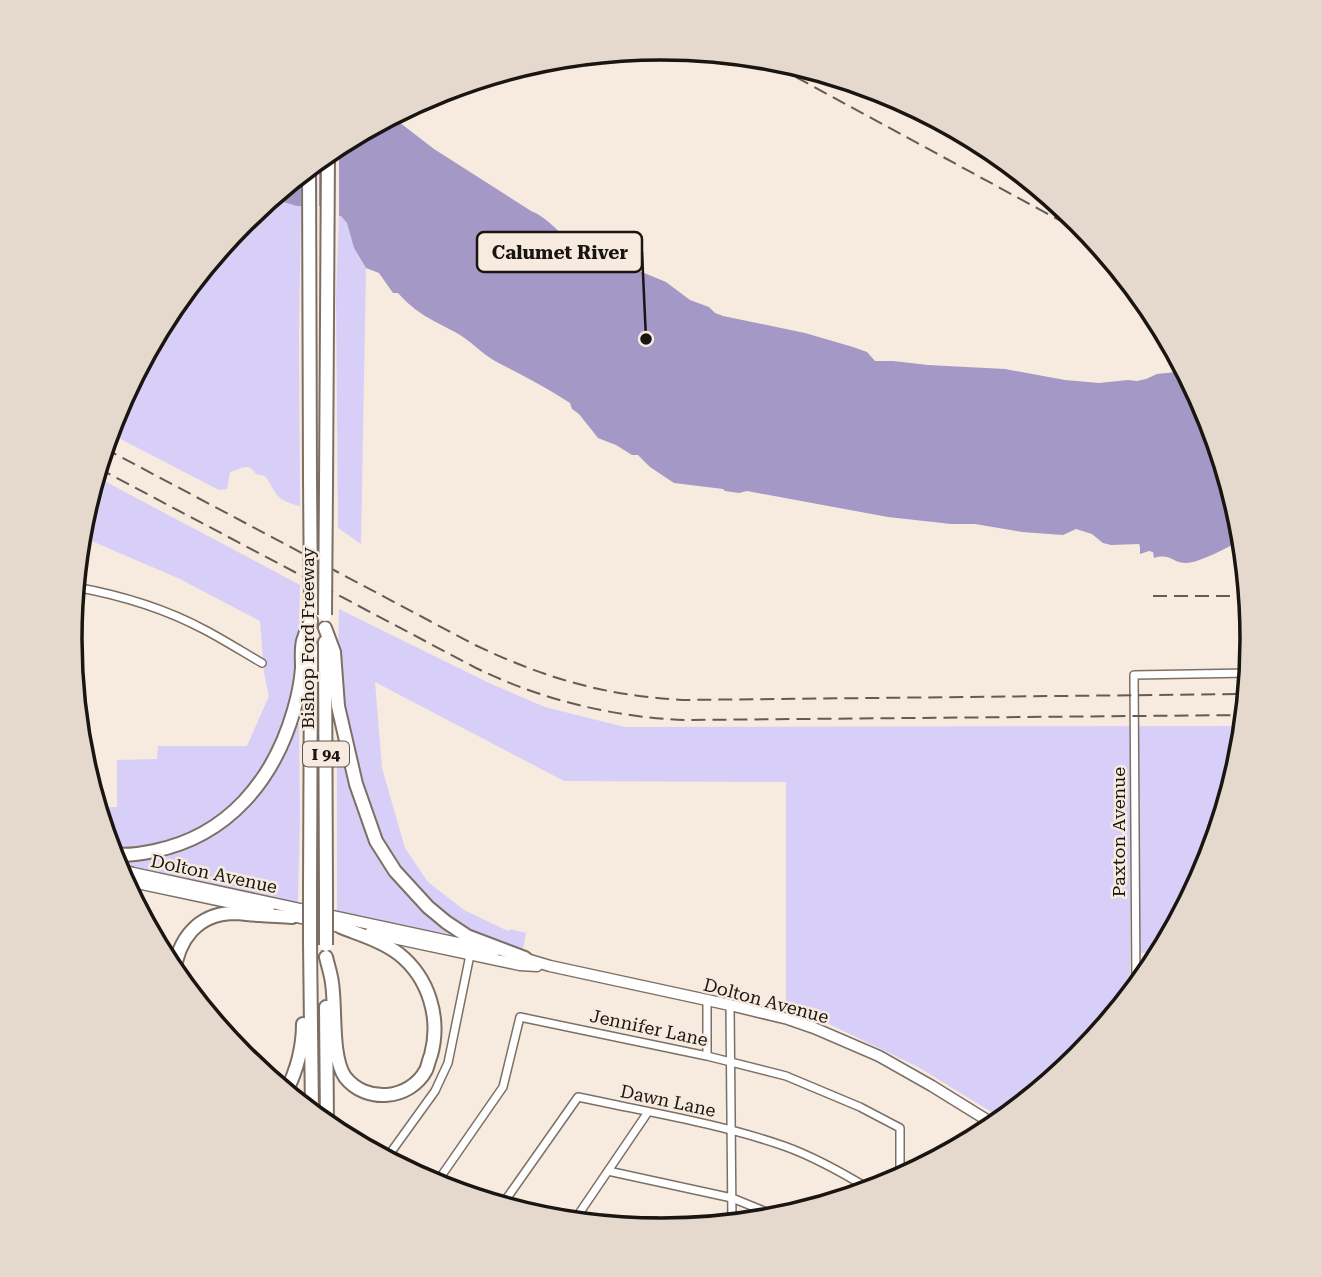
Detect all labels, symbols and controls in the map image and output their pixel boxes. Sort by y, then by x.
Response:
callout: Calumet River [477,232,642,272]
text: Calumet River [492,241,628,264]
street label: Bishop Ford Freeway [297,547,318,729]
road number: I 94 [303,741,349,766]
street label: Paxton Avenue [1108,767,1129,897]
street label: Dolton Avenue [149,850,279,897]
street label: Dolton Avenue [701,974,831,1027]
street label: Jennifer Lane [588,1005,710,1050]
street label: Dawn Lane [619,1080,718,1121]

